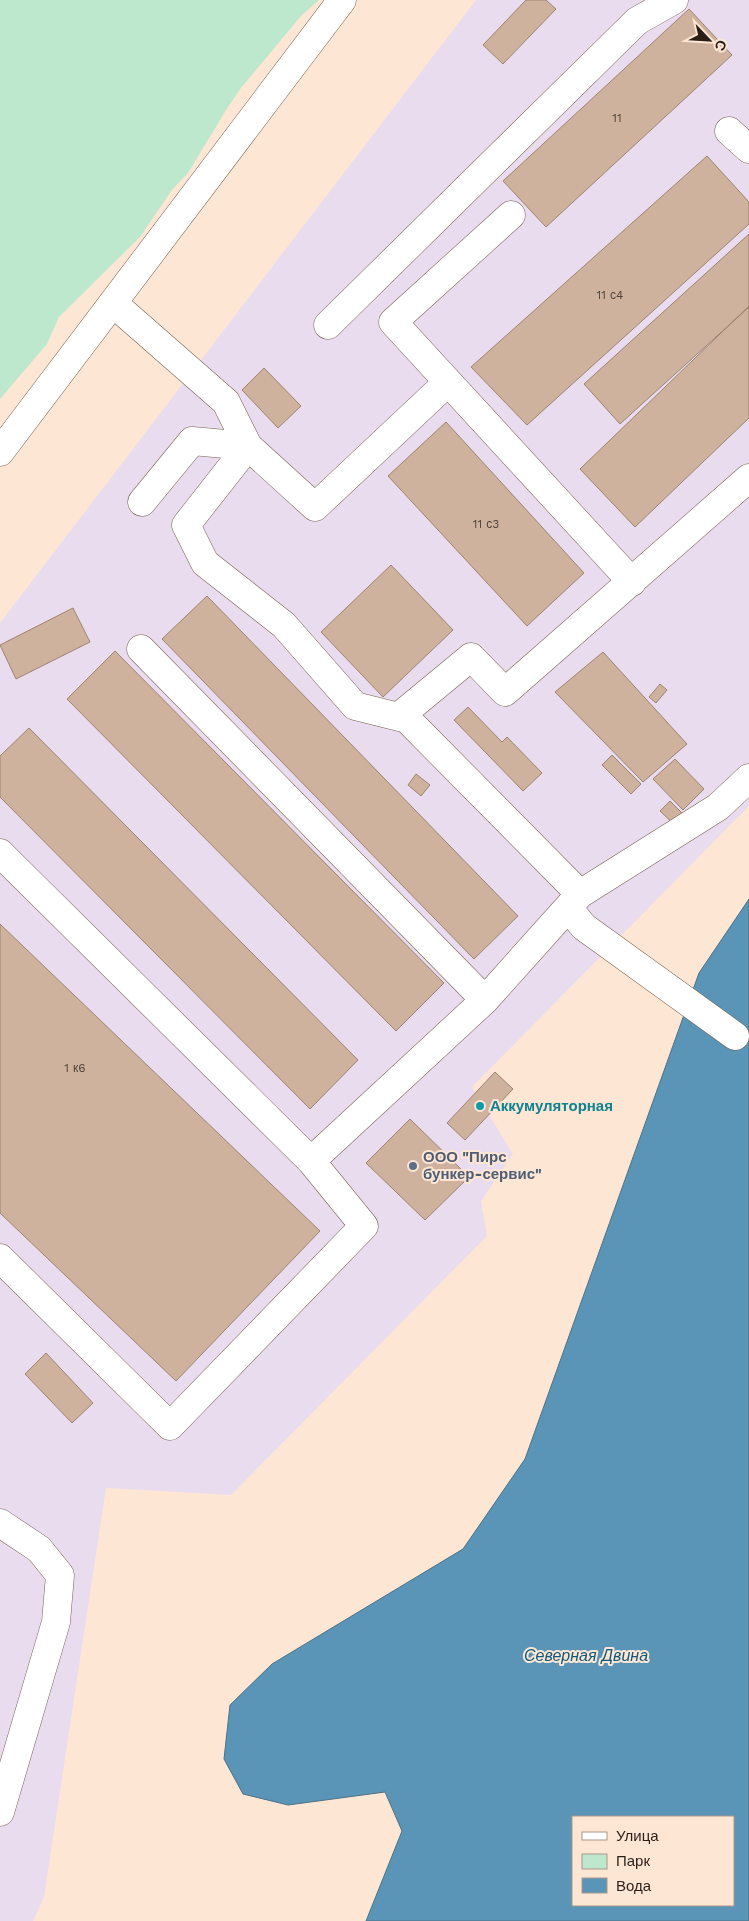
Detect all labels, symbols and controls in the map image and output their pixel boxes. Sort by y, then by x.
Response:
north arrow [684,15,734,65]
text: С [711,38,730,53]
house number: 11 [612,111,622,125]
house number: 11 с4 [597,288,623,302]
house number: 11 с3 [473,517,499,531]
house number: 1 к6 [64,1061,86,1075]
place label: Аккумуляторная [490,1097,613,1115]
marker: Аккумуляторная [474,1100,486,1112]
place label: ООО "Пирс бункер-сервис" [423,1148,542,1183]
marker: ООО "Пирс бункер-сервис" [407,1160,419,1172]
water label: Северная Двина [524,1646,648,1665]
legend [572,1816,734,1906]
text: Улица [616,1827,659,1845]
text: Парк [616,1852,650,1870]
text: Вода [616,1877,652,1895]

